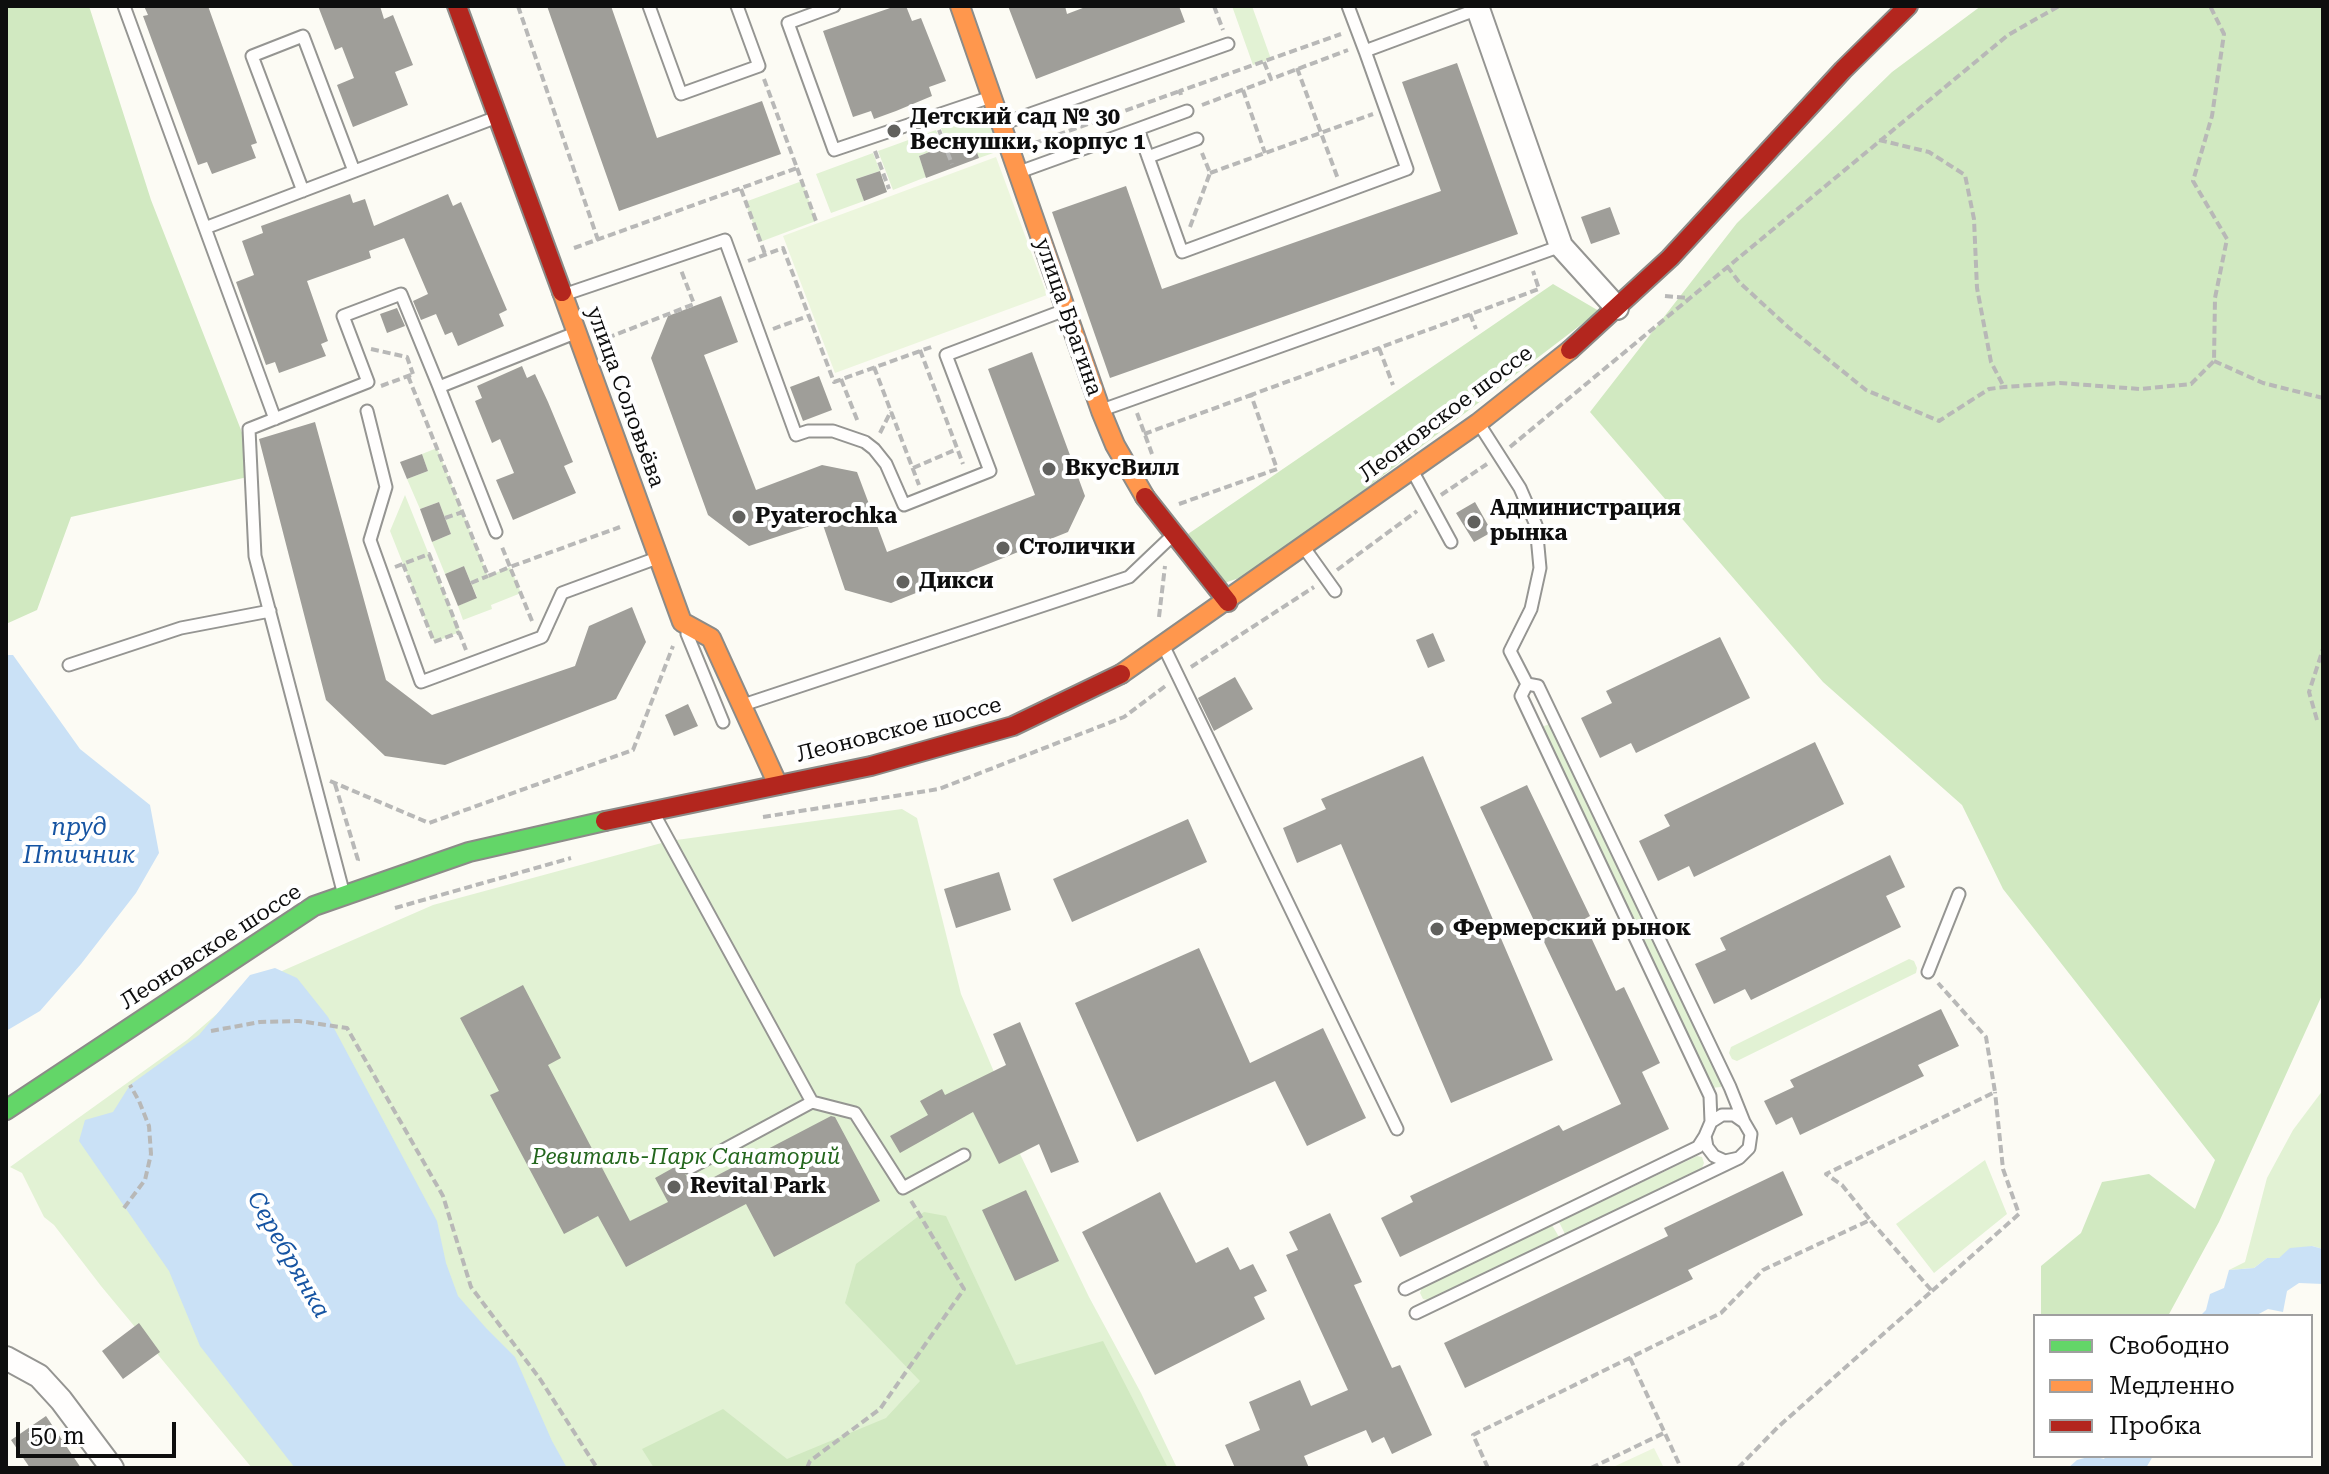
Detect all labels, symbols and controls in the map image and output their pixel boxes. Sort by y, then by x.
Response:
place label: Детский сад № 30 Веснушки, корпус 1 [910,105,1146,156]
marker: Детский сад № 30 Веснушки, корпус 1 [885,122,903,140]
street label: улица Брагина [1029,235,1107,399]
street label: улица Соловьёва [580,303,670,491]
street label: Леоновское шоссе [1354,340,1538,488]
place label: ВкусВилл [1065,456,1179,482]
marker: ВкусВилл [1040,460,1058,478]
place label: Администрация рынка [1490,496,1681,548]
place label: Pyaterochka [755,504,897,530]
marker: Pyaterochka [730,508,748,526]
marker: Администрация рынка [1465,513,1483,531]
place label: Столички [1019,535,1135,561]
marker: Столички [994,539,1012,557]
place label: Дикси [919,569,994,595]
marker: Дикси [894,573,912,591]
street label: Леоновское шоссе [794,692,1004,768]
water label: пруд Птичник [23,814,135,870]
street label: Леоновское шоссе [116,879,306,1015]
place label: Фермерский рынок [1453,916,1691,942]
marker: Фермерский рынок [1428,920,1446,938]
park label: Ревиталь-Парк Санаторий [532,1145,840,1171]
place label: Revital Park [690,1174,826,1200]
marker: Revital Park [665,1178,683,1196]
water label: Серебрянка [240,1187,336,1323]
legend [2033,1314,2313,1458]
text: Свободно [2109,1332,2230,1360]
text: Медленно [2109,1372,2235,1400]
scale bar [20,1406,180,1456]
text: Пробка [2109,1412,2201,1440]
text: 50 m [30,1422,85,1450]

